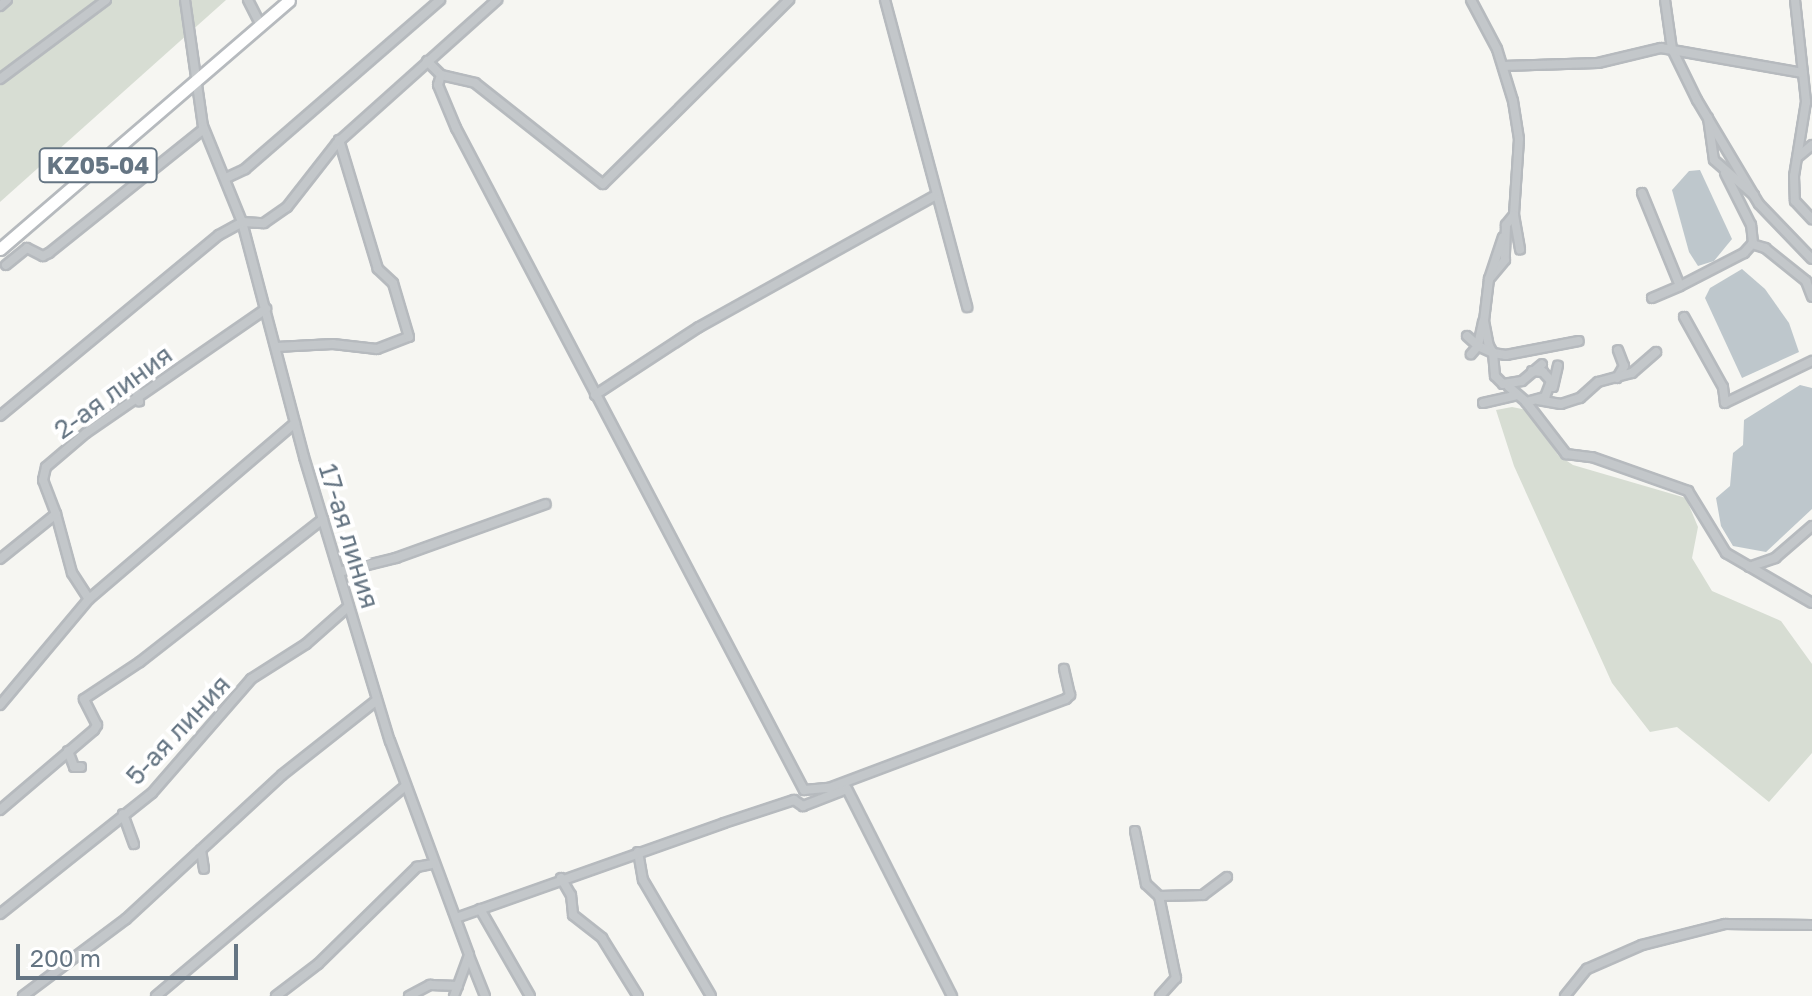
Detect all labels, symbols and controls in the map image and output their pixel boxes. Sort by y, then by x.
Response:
road number: KZ05-04 [38,145,158,185]
street label: 2-ая линия [48,339,178,445]
street label: 17-ая линия [312,460,386,612]
street label: 5-ая линия [119,669,237,791]
scale bar [20,928,242,978]
text: 200 m [30,943,101,972]

